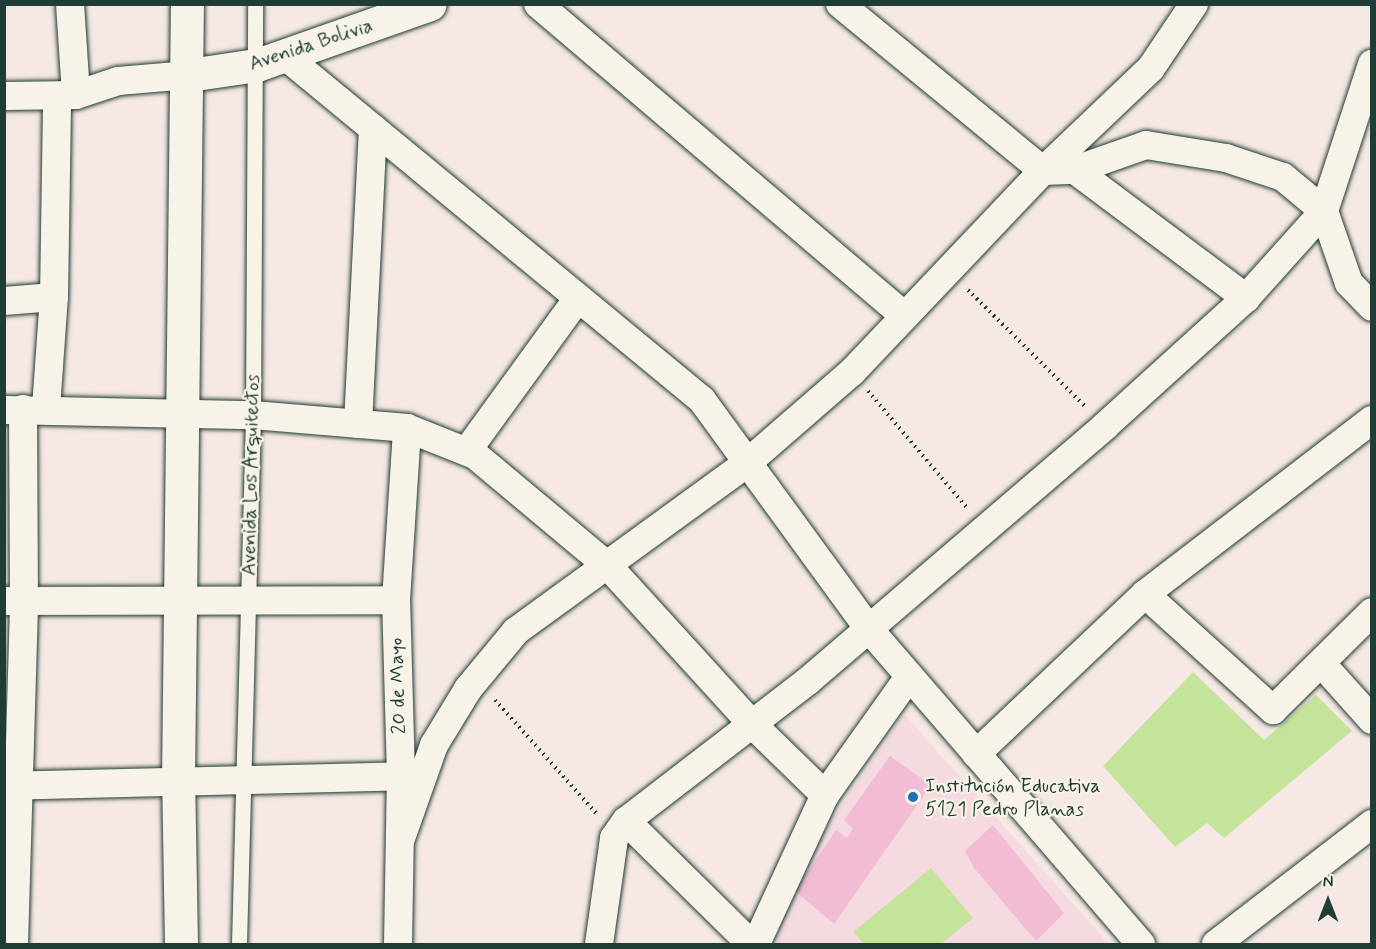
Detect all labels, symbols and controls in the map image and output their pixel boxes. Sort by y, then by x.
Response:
street label: Avenida Bolivia [246,14,376,76]
street label: Avenida Los Arquitectos [237,373,265,577]
street label: 20 de Mayo [384,637,412,735]
place label: Institución Educativa 5121 Pedro Planas [925,774,1101,821]
marker: Institución Educativa 5121 Pedro Planas [906,790,920,804]
north arrow [1298,871,1358,931]
text: N [1323,872,1333,893]

